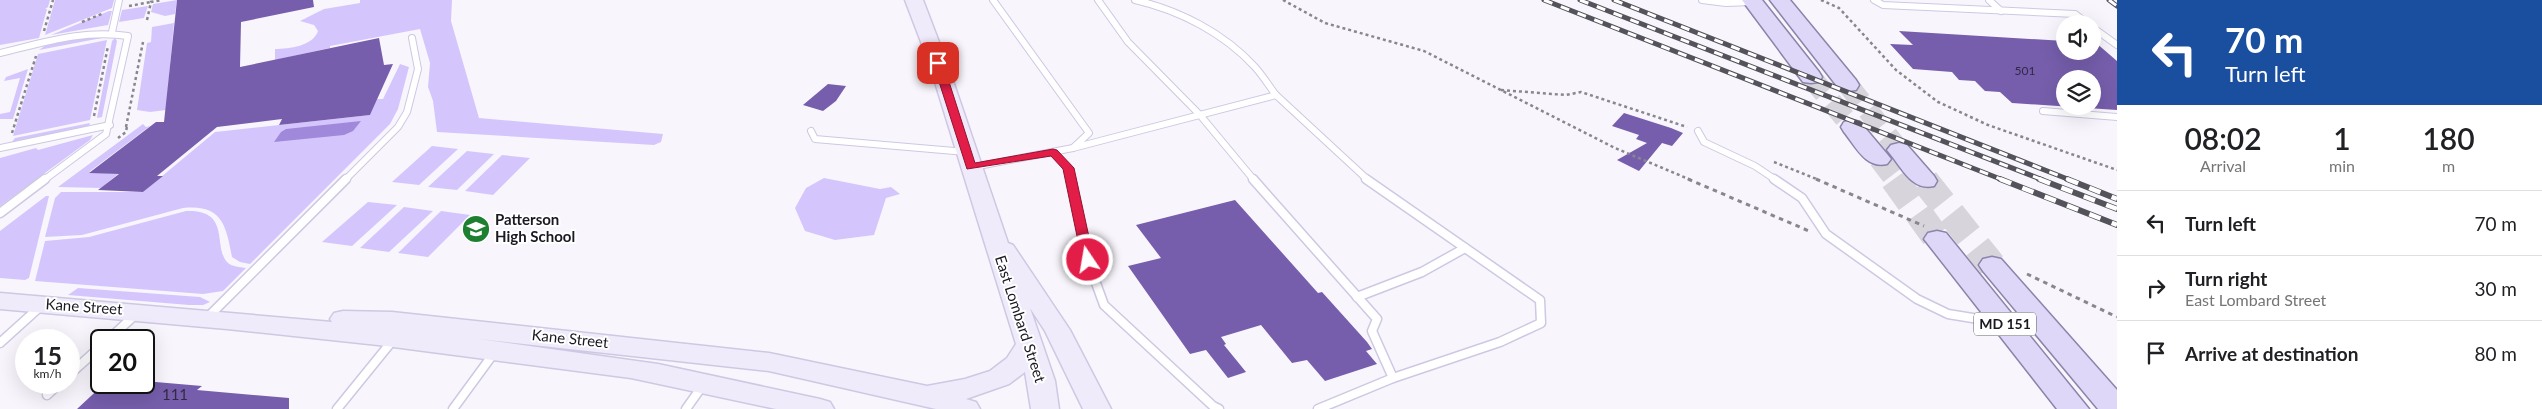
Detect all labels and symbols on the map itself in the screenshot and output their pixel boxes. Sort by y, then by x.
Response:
pin [917,42,959,84]
house number: 501 [2015,63,2035,78]
place label: Patterson High School [495,210,575,245]
school or university icon: Patterson High School [461,214,491,244]
position arrow [1061,233,1113,285]
street label: East Lombard Street [992,253,1050,385]
street label: Kane Street [45,294,124,318]
road number: MD 151 [1974,312,2036,336]
street label: Kane Street [531,325,610,351]
speed limit sign: 20 [90,329,155,394]
house number: 111 [162,385,188,403]

